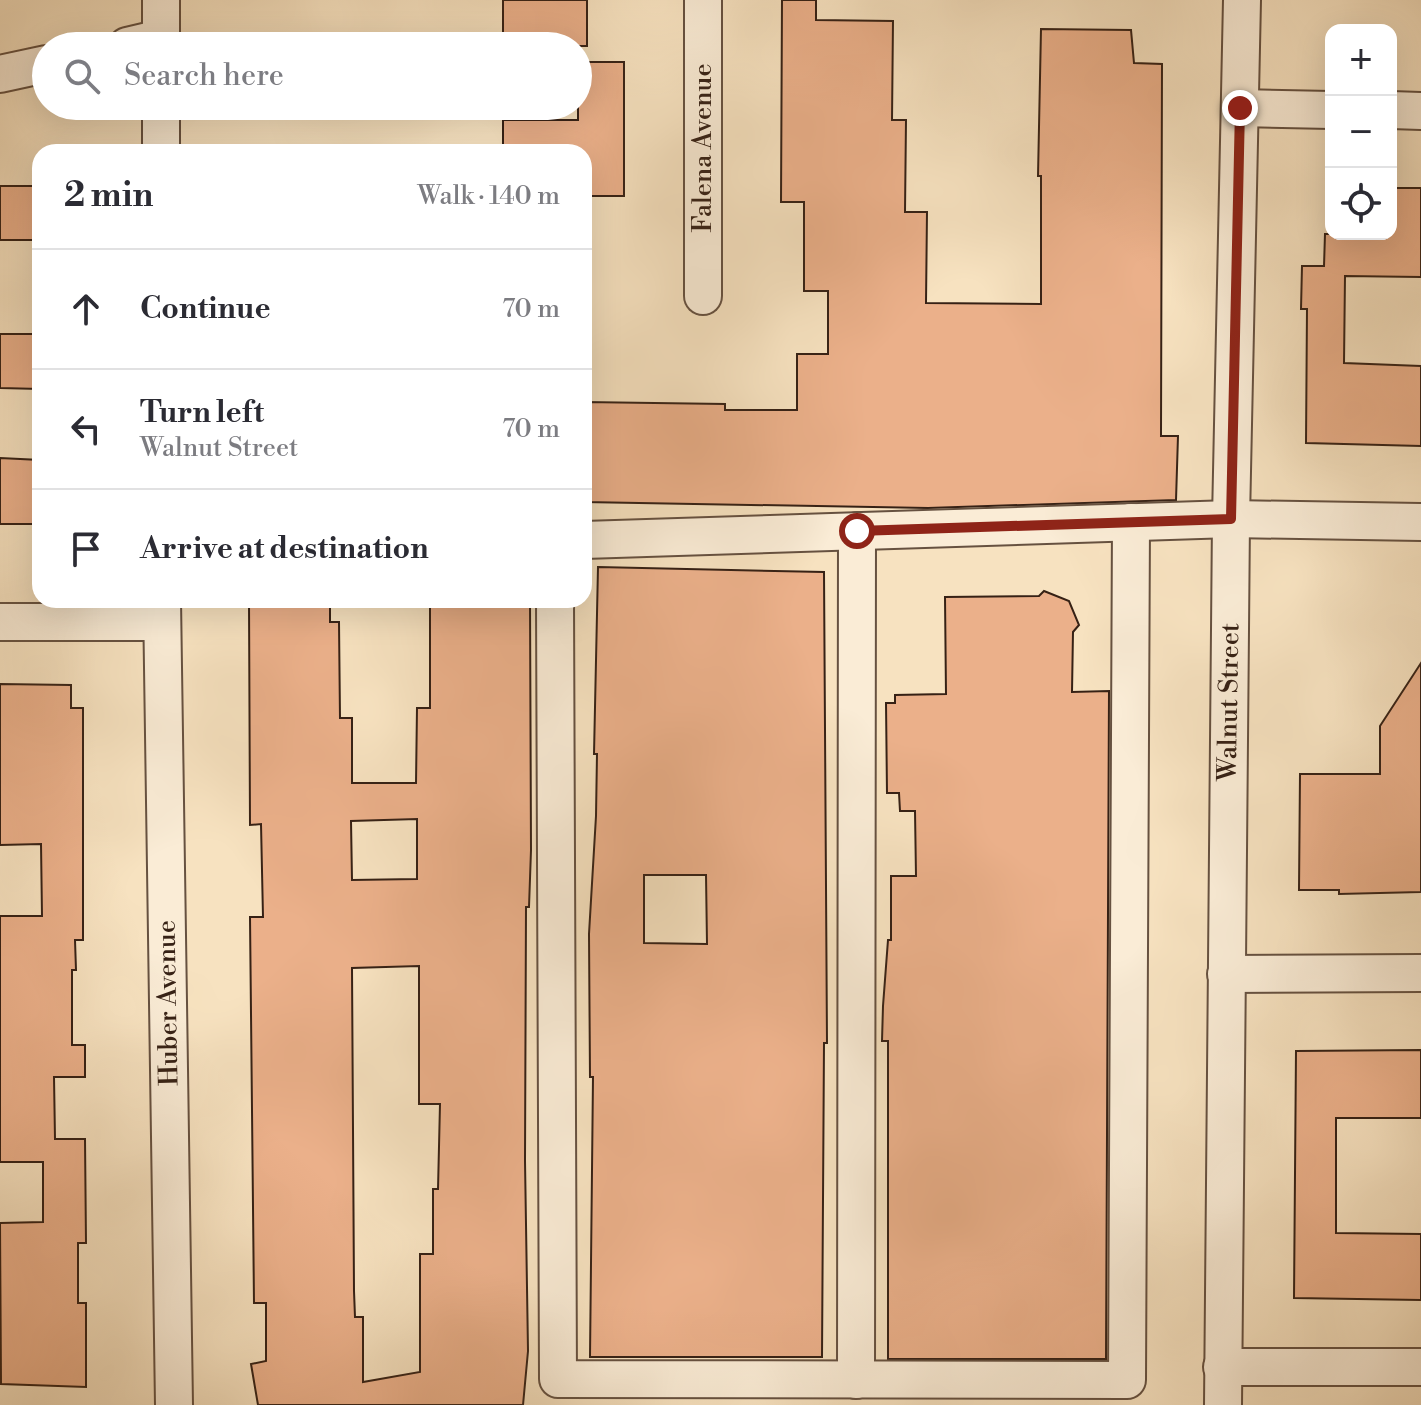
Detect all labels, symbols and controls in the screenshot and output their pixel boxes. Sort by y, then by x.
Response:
map controls [1325,24,1397,240]
button: + [1325,24,1397,96]
search box [32,32,592,120]
icon: search [60,54,104,98]
text: Search here [124,57,284,95]
street label: Falena Avenue [687,63,719,233]
route end [1222,90,1258,126]
button: − [1325,96,1397,168]
button: locate [1325,168,1397,240]
text: 2 min [64,175,153,217]
text: Walk · 140 m [418,180,560,212]
icon: ahead [64,287,108,331]
text: Continue [140,290,271,328]
text: 70 m [502,293,560,325]
text: Turn left [140,394,264,432]
icon: left [64,407,108,451]
text: 70 m [502,413,560,445]
text: Walnut Street [140,432,298,464]
route start [839,513,875,549]
icon: arrive [64,527,108,571]
text: Arrive at destination [140,530,429,568]
street label: Walnut Street [1212,623,1246,782]
street label: Huber Avenue [151,920,185,1086]

